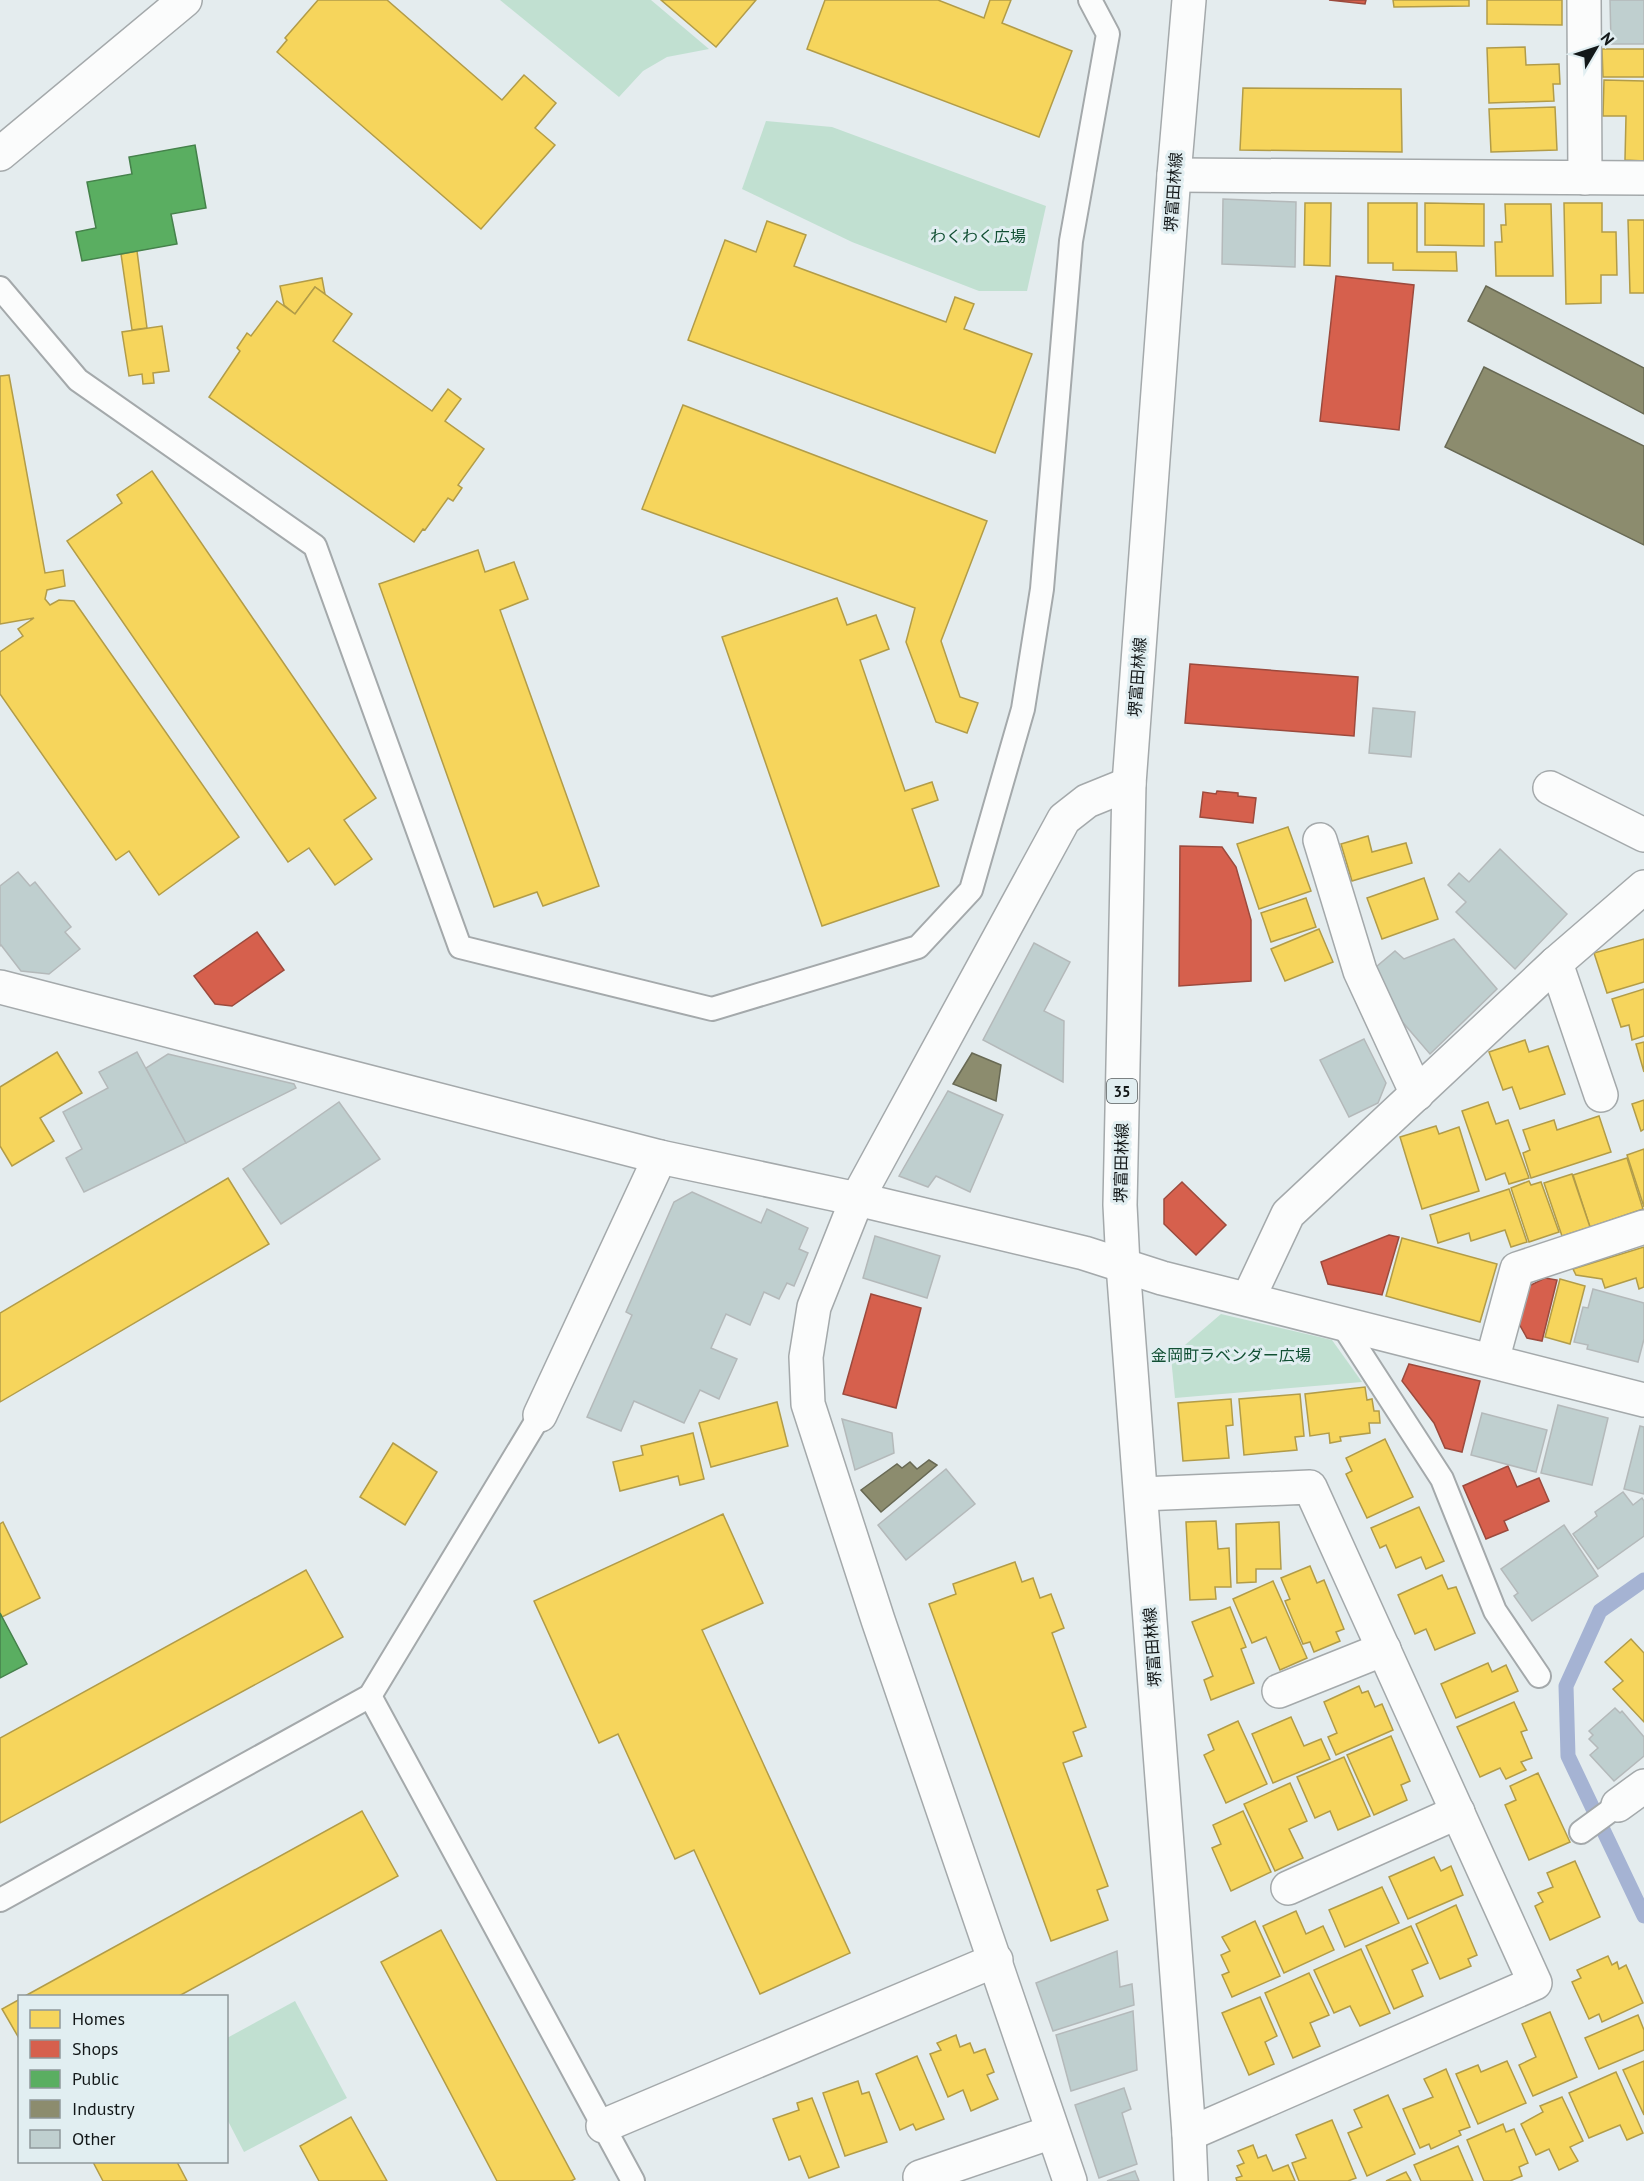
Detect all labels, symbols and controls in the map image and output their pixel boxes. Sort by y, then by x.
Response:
north arrow [1566,18,1626,78]
text: N [1597,28,1619,49]
street label: 堺富田林線 [1160,151,1186,233]
park label: わくわく広場 [930,226,1026,246]
street label: 堺富田林線 [1124,636,1150,718]
road number: 35 [1107,1079,1137,1103]
street label: 堺富田林線 [1110,1123,1132,1203]
park label: 金岡町ラベンダー広場 [1151,1345,1311,1365]
street label: 堺富田林線 [1139,1606,1165,1688]
legend [18,1995,228,2163]
text: Homes [72,2007,125,2030]
text: Shops [72,2037,118,2060]
text: Public [72,2067,119,2090]
text: Industry [72,2097,135,2120]
text: Other [72,2127,116,2150]

